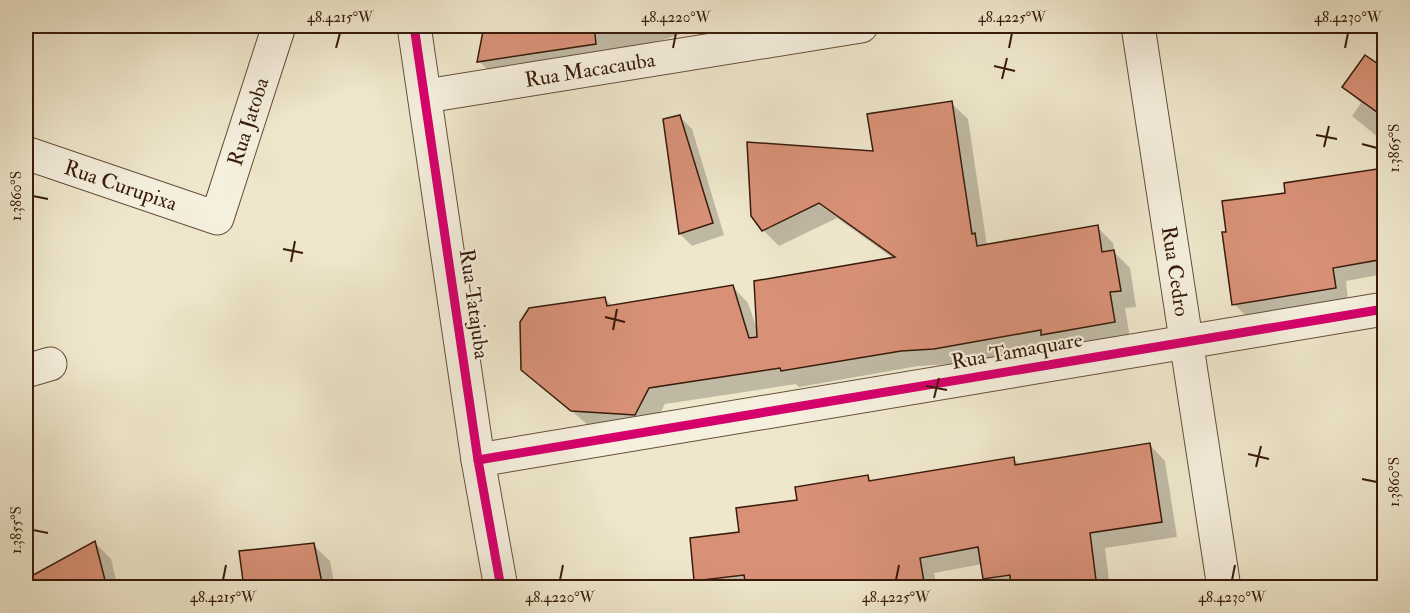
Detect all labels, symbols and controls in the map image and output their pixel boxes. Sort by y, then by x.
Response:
text: 48.4215°W [307,8,374,27]
text: 48.4220°W [641,8,712,27]
text: 48.4225°W [978,8,1047,27]
text: 48.4230°W [1314,8,1383,27]
street label: Rua Macacauba [523,46,657,93]
street label: Rua Jatoba [221,74,275,169]
text: 1.3865°S [1385,124,1404,172]
street label: Rua Curupixa [61,153,181,217]
text: 1.3860°S [7,171,26,221]
street label: Rua Cedro [1155,224,1196,318]
street label: Rua Tatajuba [453,247,495,361]
street label: Rua Tamaquare [949,326,1085,376]
text: 1.3860°S [1385,457,1404,507]
text: 1.3855°S [7,506,26,554]
text: 48.4215°W [190,588,257,607]
text: 48.4220°W [525,588,596,607]
text: 48.4225°W [862,588,931,607]
text: 48.4230°W [1198,588,1267,607]

